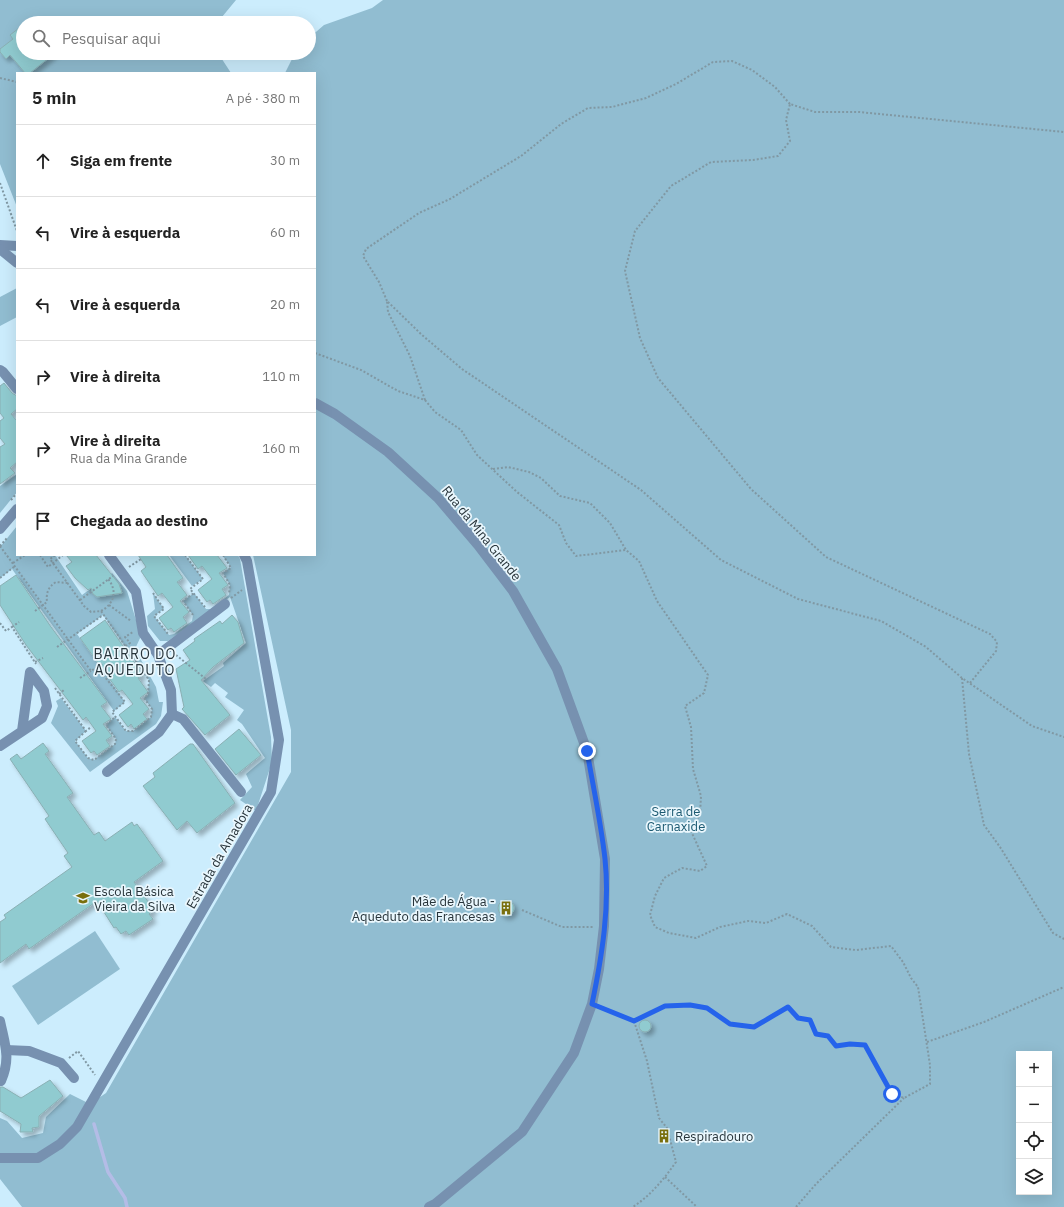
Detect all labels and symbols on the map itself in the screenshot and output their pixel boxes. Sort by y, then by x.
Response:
street label: Rua da Mina Grande [438,482,525,584]
district label: BAIRRO DO AQUEDUTO [94,645,176,679]
route end [578,742,596,760]
street label: Estrada da Amadora [183,801,256,912]
park label: Serra de Carnaxide [647,803,705,835]
place label: Escola Básica Vieira da Silva [94,883,175,915]
school or university icon: Escola Básica Vieira da Silva [75,890,91,906]
place label: Mãe de Água - Aqueduto das Francesas [352,893,495,925]
building icon: Mãe de Água - Aqueduto das Francesas [498,900,514,916]
route start [883,1085,901,1103]
building icon: Respiradouro [656,1128,672,1144]
place label: Respiradouro [675,1128,753,1145]

